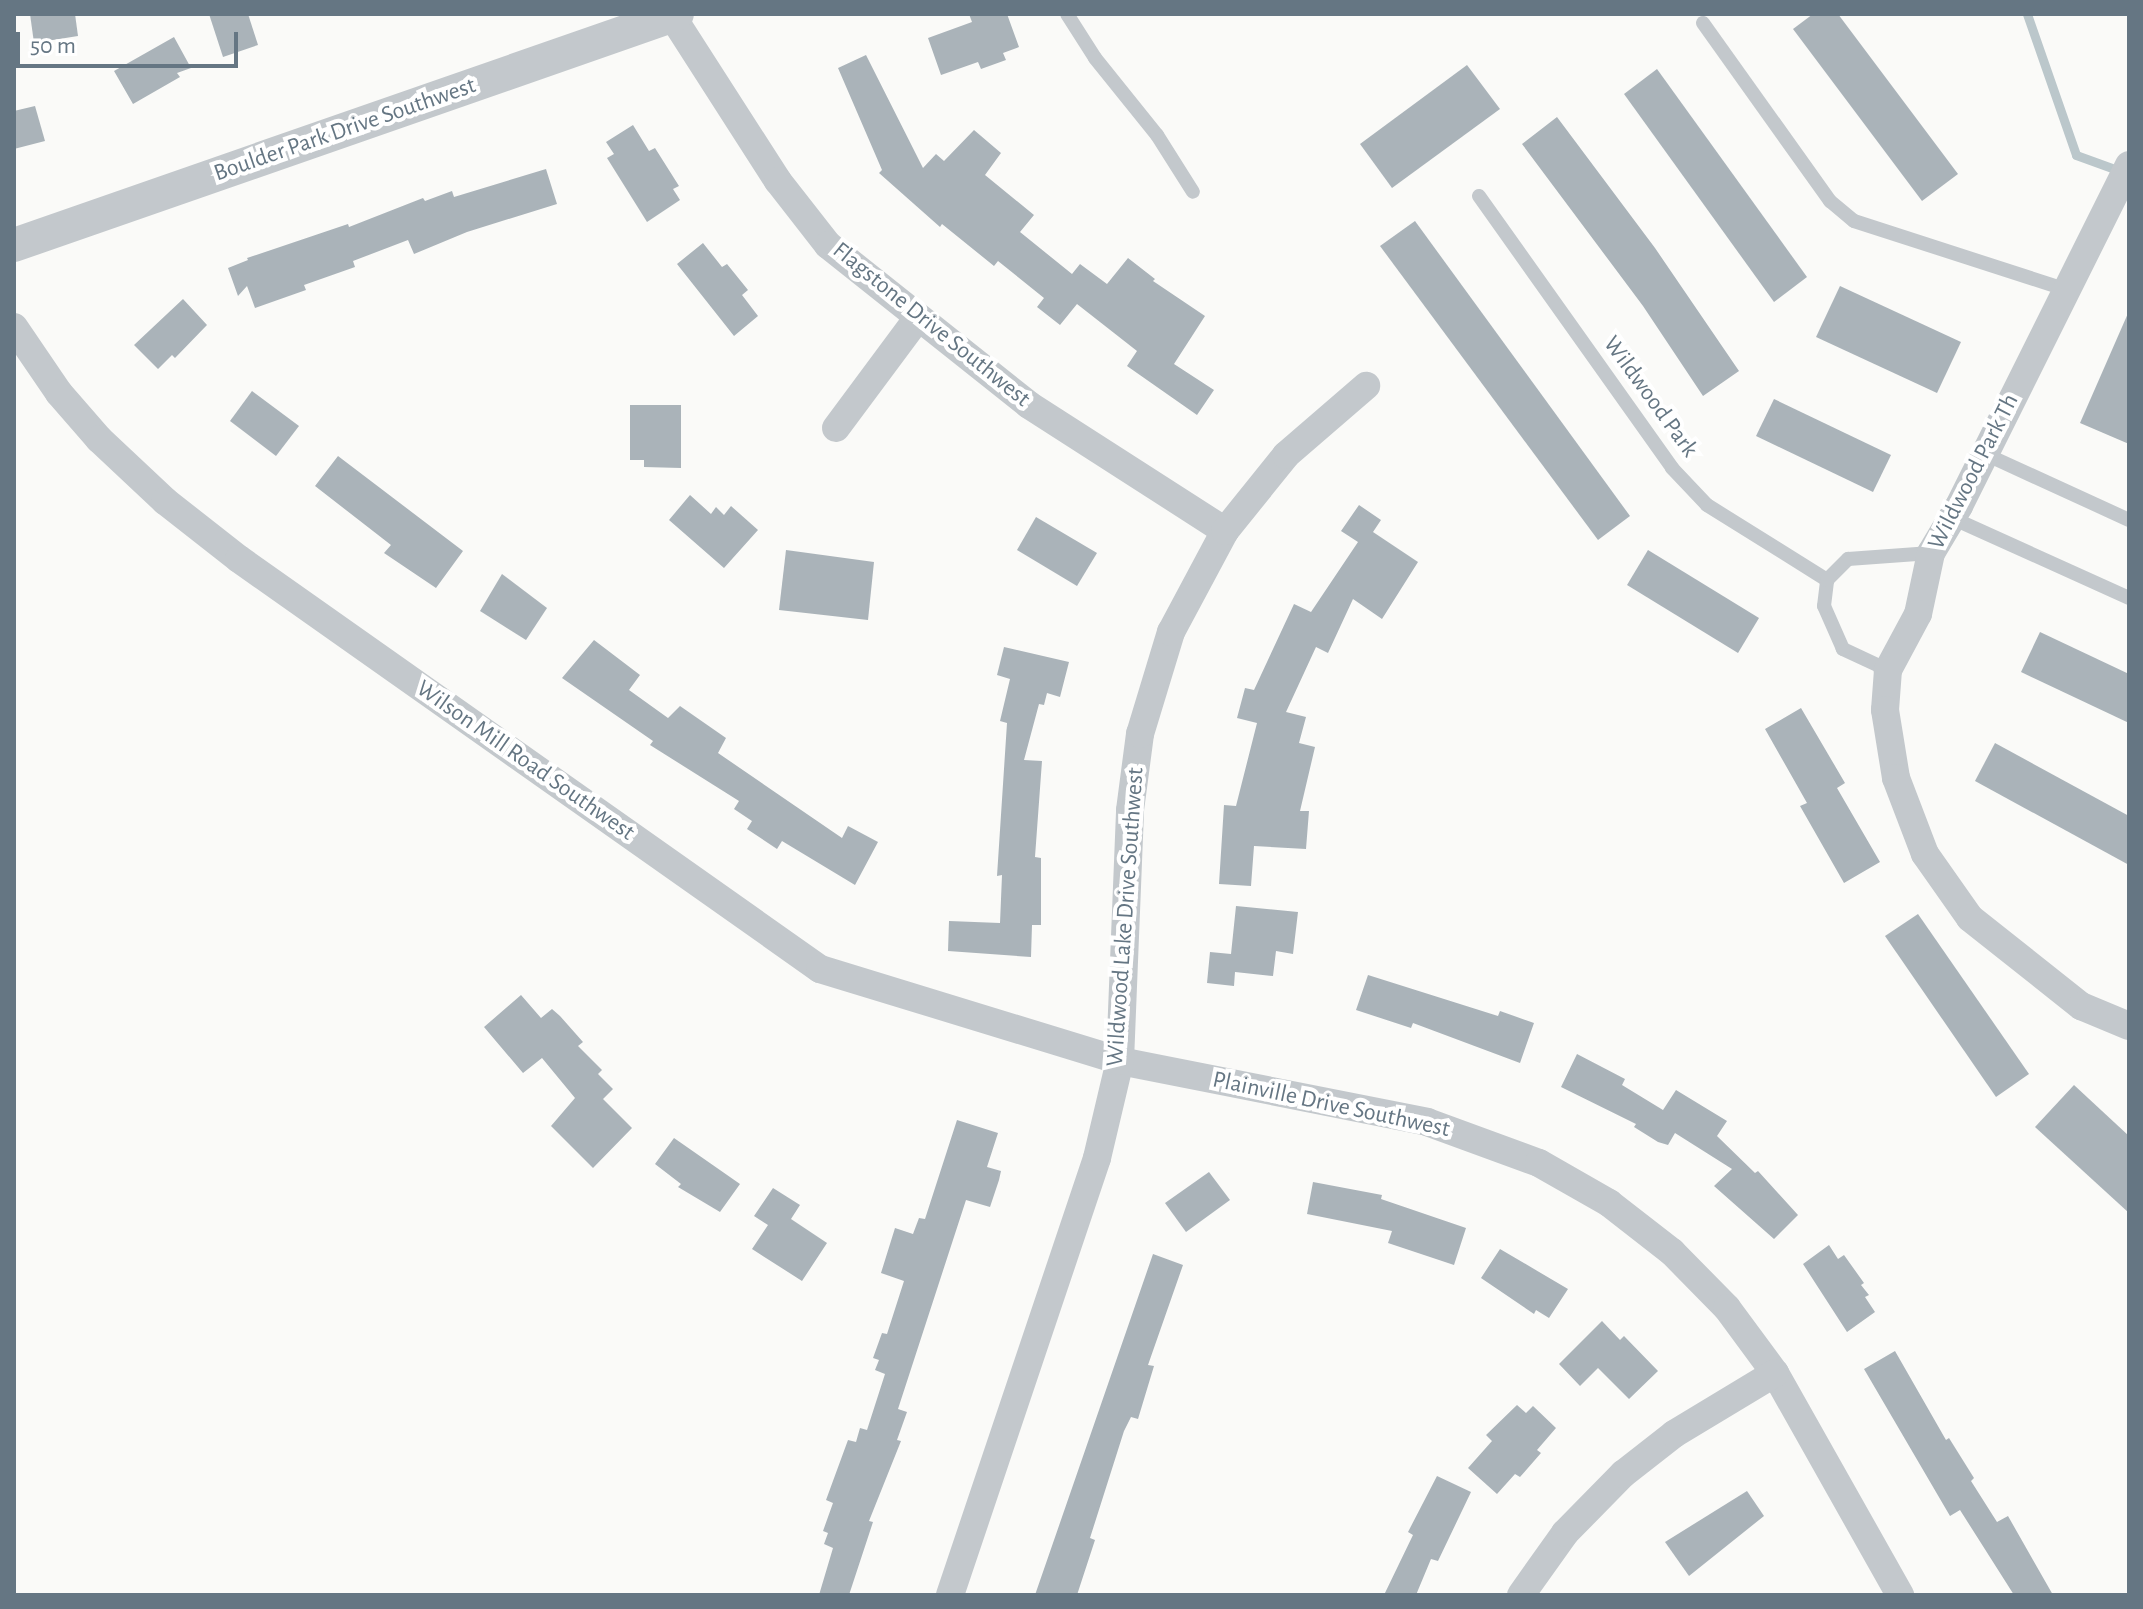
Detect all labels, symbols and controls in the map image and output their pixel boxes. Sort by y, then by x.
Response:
scale bar [20,16,242,66]
text: 50 m [30,34,76,58]
street label: Boulder Park Drive Southwest [210,72,480,188]
street label: Flagstone Drive Southwest [826,236,1036,414]
street label: Wildwood Park [1596,331,1704,463]
street label: Wildwood Park Th [1922,389,2026,555]
street label: Wilson Mill Road Southwest [410,675,640,847]
street label: Wildwood Lake Drive Southwest [1101,766,1151,1068]
street label: Plainville Drive Southwest [1210,1066,1452,1144]

